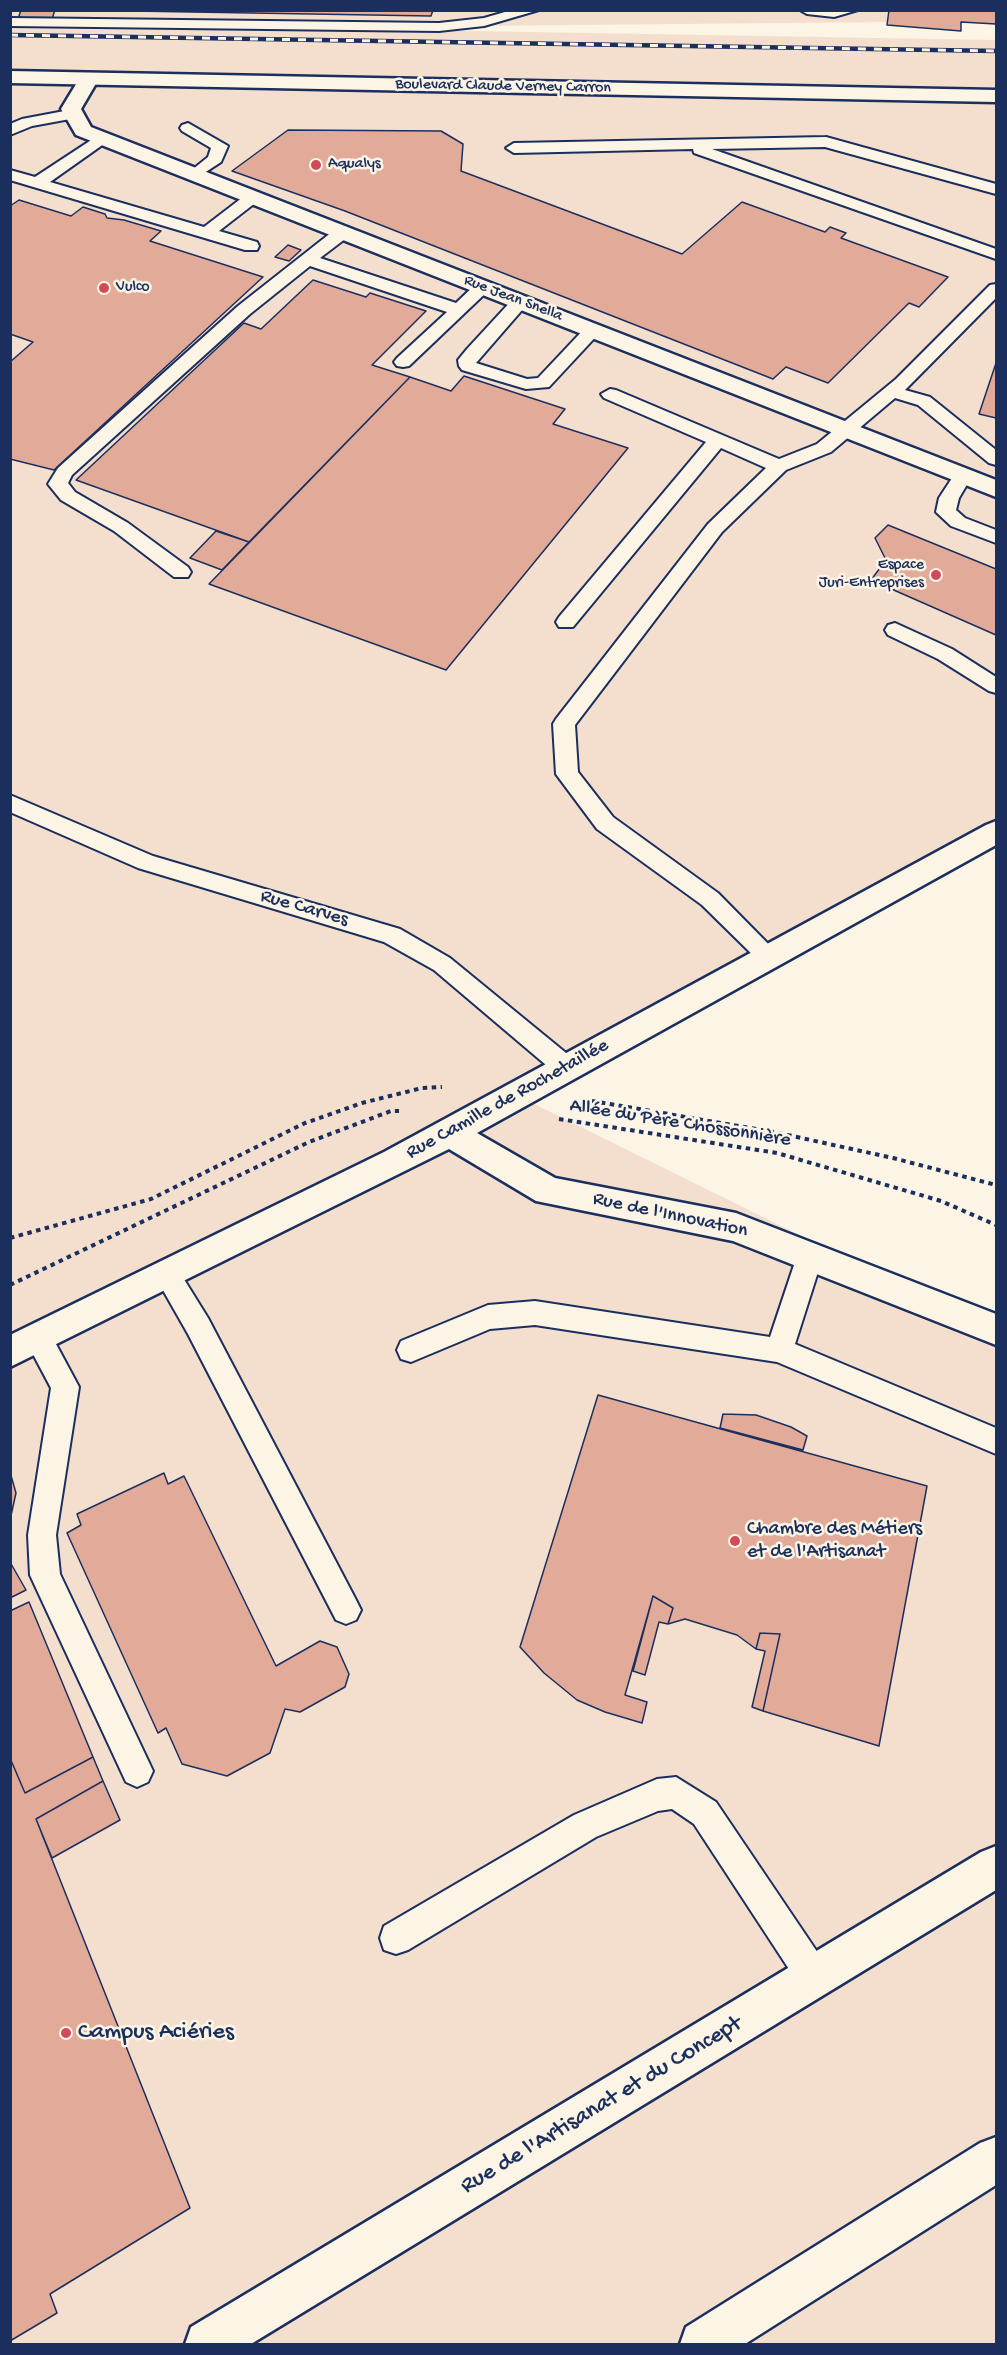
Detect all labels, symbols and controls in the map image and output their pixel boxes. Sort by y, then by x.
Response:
street label: Boulevard Claude Verney Carron [395,76,611,98]
place label: Aqualys [328,155,381,175]
marker: Aqualys [309,158,323,172]
street label: Rue Jean Snella [461,271,565,327]
place label: Vulco [116,278,150,298]
marker: Vulco [97,281,111,295]
place label: Espace Juri-Entreprises [819,556,924,594]
marker: Espace Juri-Entreprises [929,568,943,582]
street label: Rue Carves [257,885,351,933]
street label: Rue Camille de Rochetaillée [403,1034,613,1166]
street label: Allée du Père Chossonnière [568,1095,792,1153]
street label: Rue de l'Innovation [590,1188,750,1244]
place label: Chambre des Métiers et de l'Artisanat [747,1518,922,1565]
marker: Chambre des Métiers et de l'Artisanat [728,1534,742,1548]
street label: Rue de l'Artisanat et du Concept [456,2010,748,2202]
place label: Campus Aciéries [78,2019,234,2047]
marker: Campus Aciéries [59,2026,73,2040]

